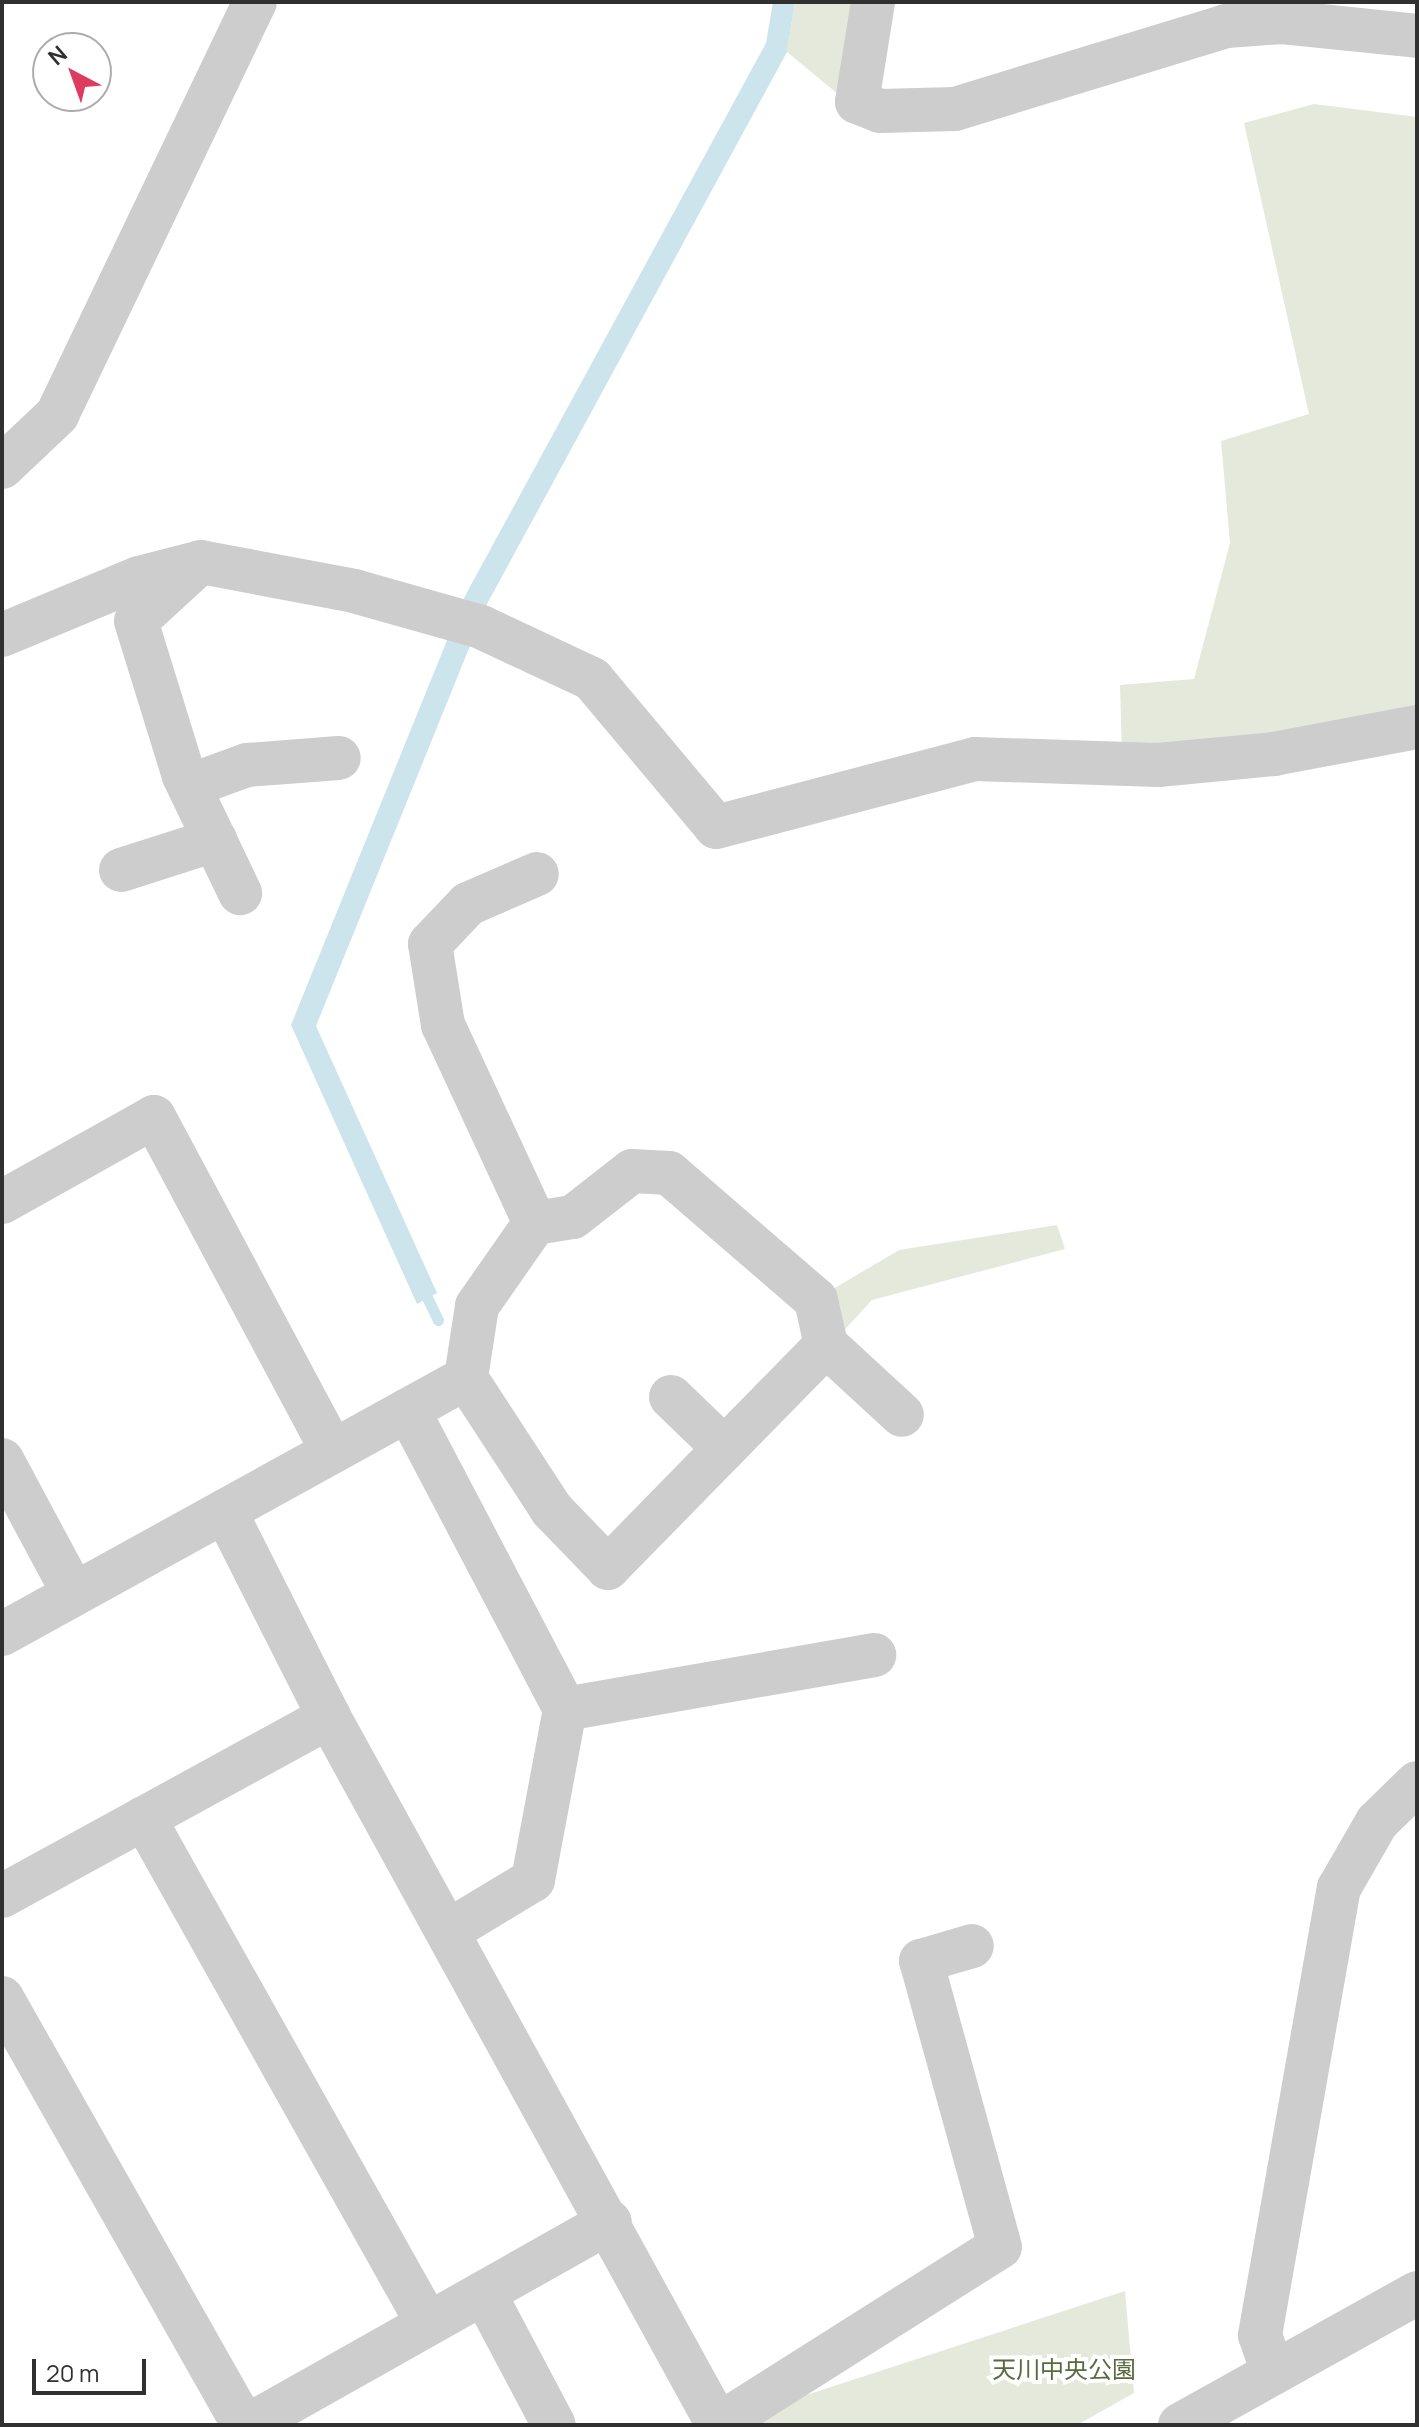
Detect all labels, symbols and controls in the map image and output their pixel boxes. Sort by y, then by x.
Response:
north arrow [32,32,112,112]
text: N [42,39,73,72]
scale bar [36,2343,150,2393]
park label: 天川中央公園 [992,2355,1136,2383]
text: 20 m [46,2356,99,2389]

